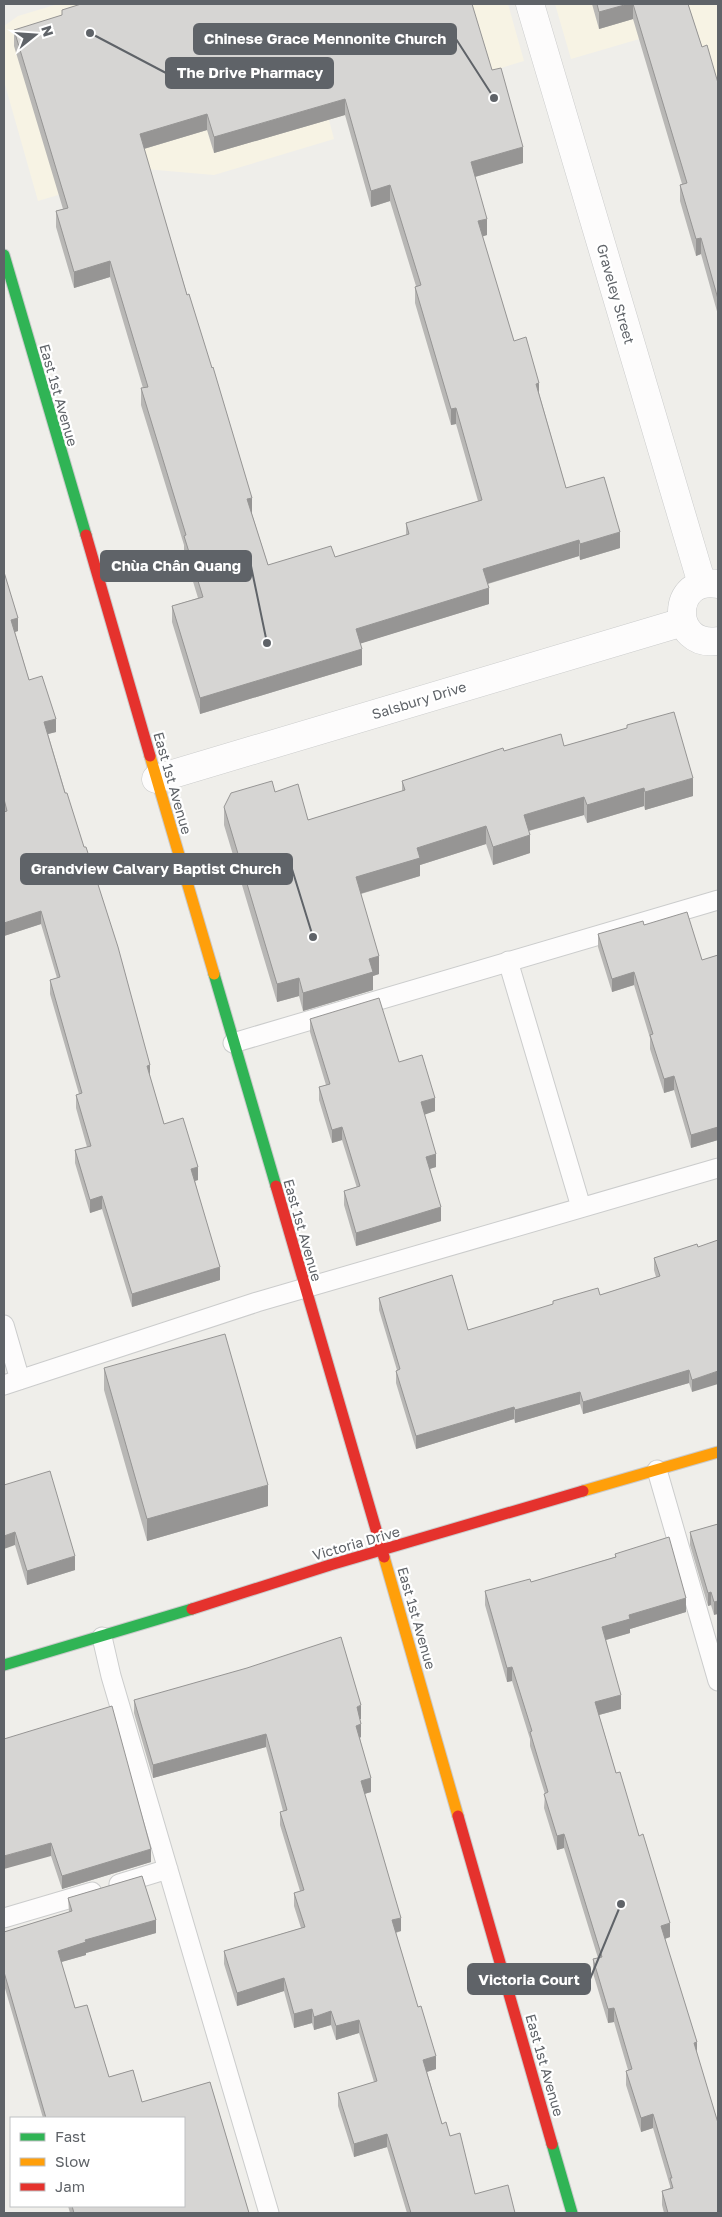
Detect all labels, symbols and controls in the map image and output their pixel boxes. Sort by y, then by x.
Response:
north arrow [10,10,60,60]
text: N [38,23,58,39]
callout: Chinese Grace Mennonite Church [194,24,456,54]
text: Chinese Grace Mennonite Church [204,29,446,47]
callout: The Drive Pharmacy [166,58,333,88]
text: The Drive Pharmacy [177,63,323,81]
street label: Graveley Street [594,242,638,346]
street label: East 1st Avenue [36,342,82,448]
callout: Chùa Chân Quang [101,551,251,581]
text: Chùa Chân Quang [111,556,241,574]
street label: Salsbury Drive [370,678,468,722]
street label: East 1st Avenue [150,730,196,836]
callout: Grandview Calvary Baptist Church [21,854,292,884]
text: Grandview Calvary Baptist Church [31,859,281,877]
street label: East 1st Avenue [280,1177,326,1283]
street label: Victoria Drive [310,1522,402,1564]
street label: East 1st Avenue [394,1565,440,1671]
callout: Victoria Court [468,1964,590,1994]
text: Victoria Court [478,1970,580,1988]
street label: East 1st Avenue [522,2012,568,2118]
legend [10,2117,185,2207]
text: Fast [55,2127,86,2145]
text: Slow [55,2152,90,2170]
text: Jam [55,2177,85,2195]

